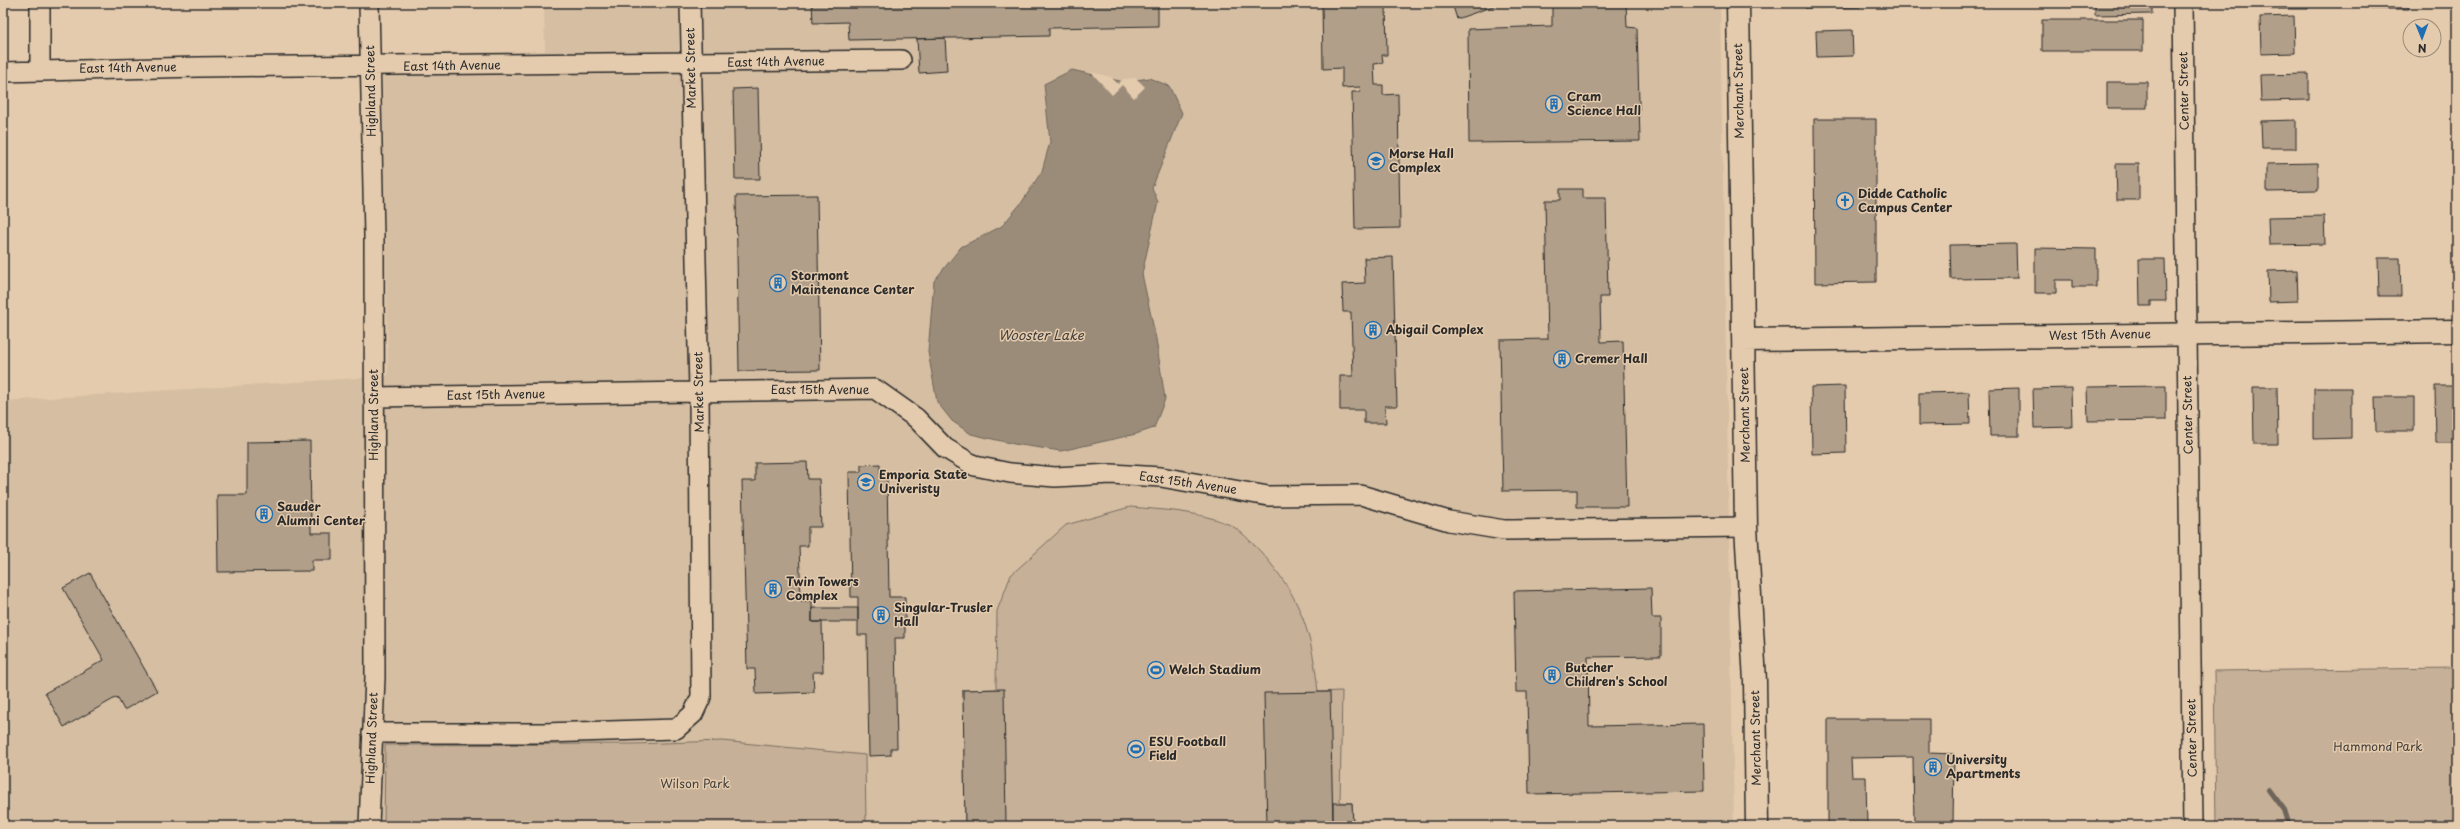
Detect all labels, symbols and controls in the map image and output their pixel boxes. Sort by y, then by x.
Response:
north arrow [2402,18,2442,58]
street label: Market Street [680,27,700,109]
text: N [2417,40,2427,57]
street label: Merchant Street [1728,43,1748,139]
street label: Highland Street [360,45,380,137]
street label: East 14th Avenue [727,51,825,71]
street label: Center Street [2173,52,2193,130]
street label: East 14th Avenue [403,55,501,75]
street label: East 14th Avenue [79,57,177,77]
place label: Cram Science Hall [1567,87,1641,119]
building icon: Cram Science Hall [1544,94,1564,114]
place label: Morse Hall Complex [1389,144,1454,176]
school or university icon: Morse Hall Complex [1366,151,1386,171]
place label: Didde Catholic Campus Center [1858,184,1953,216]
church icon: Didde Catholic Campus Center [1835,191,1855,211]
place label: Stormont Maintenance Center [791,266,915,298]
building icon: Stormont Maintenance Center [768,273,788,293]
building icon: Abigail Complex [1363,320,1383,340]
place label: Abigail Complex [1385,320,1484,338]
street label: West 15th Avenue [2049,324,2152,344]
water label: Wooster Lake [998,325,1085,344]
building icon: Cremer Hall [1552,349,1572,369]
place label: Cremer Hall [1575,349,1648,367]
street label: Market Street [688,351,708,433]
street label: Merchant Street [1734,367,1754,463]
street label: Highland Street [364,369,382,461]
street label: Center Street [2177,376,2197,454]
street label: East 15th Avenue [771,380,870,398]
street label: East 15th Avenue [447,384,546,404]
place label: Emporia State Univeristy [879,465,968,497]
street label: East 15th Avenue [1138,466,1239,498]
school or university icon: Emporia State Univeristy [856,472,876,492]
place label: Sauder Alumni Center [277,497,366,529]
building icon: Sauder Alumni Center [254,504,274,524]
place label: Twin Towers Complex [786,572,859,604]
building icon: Twin Towers Complex [763,579,783,599]
place label: Singular-Trusler Hall [894,598,994,630]
building icon: Singular-Trusler Hall [871,605,891,625]
place label: Butcher Children's School [1565,658,1668,690]
sports icon: Welch Stadium [1146,660,1166,680]
place label: Welch Stadium [1169,660,1261,678]
building icon: Butcher Children's School [1542,665,1562,685]
street label: Merchant Street [1745,690,1765,786]
street label: Highland Street [360,692,382,784]
street label: Center Street [2181,699,2201,777]
place label: ESU Football Field [1149,732,1226,764]
park label: Hammond Park [2333,737,2423,755]
sports icon: ESU Football Field [1126,739,1146,759]
place label: University Apartments [1946,750,2021,782]
building icon: University Apartments [1923,757,1943,777]
park label: Wilson Park [660,774,730,792]

